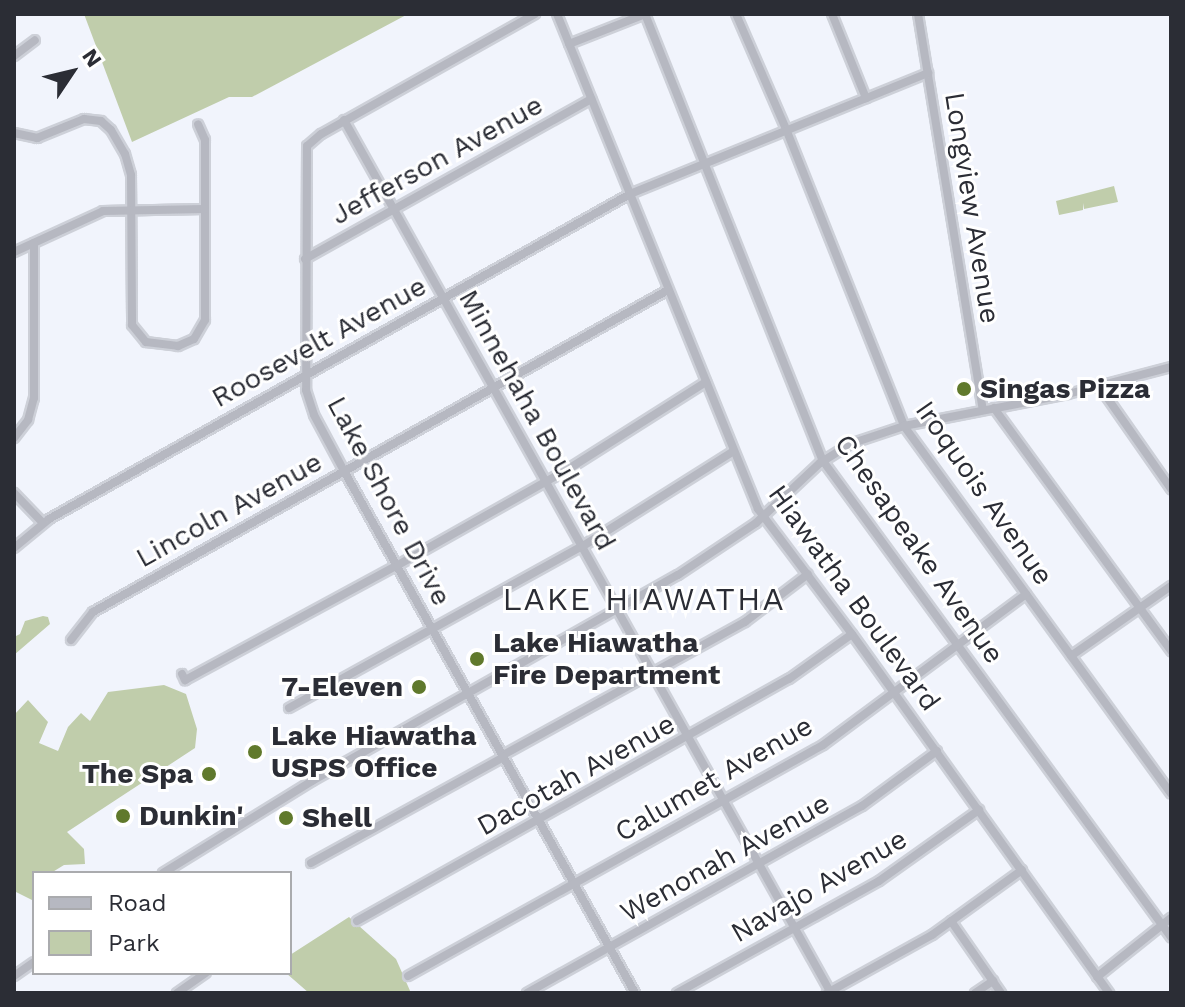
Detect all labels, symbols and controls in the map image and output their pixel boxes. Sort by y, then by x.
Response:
north arrow [32,32,112,112]
text: N [77,44,107,72]
street label: Jefferson Avenue [325,88,549,232]
street label: Longview Avenue [937,89,1007,327]
street label: Roosevelt Avenue [205,269,433,415]
street label: Minnehaha Boulevard [451,284,623,556]
place label: Singas Pizza [980,372,1150,406]
marker: Singas Pizza [955,380,973,398]
street label: Lake Shore Drive [320,391,458,611]
street label: Iroquois Avenue [908,394,1060,592]
street label: Chesapeake Avenue [827,428,1011,670]
street label: Lincoln Avenue [130,445,328,575]
street label: Hiawatha Boulevard [761,478,947,718]
district label: LAKE HIAWATHA [502,580,786,618]
place label: Lake Hiawatha Fire Department [493,626,720,692]
marker: Lake Hiawatha Fire Department [468,650,486,668]
place label: 7-Eleven [281,670,403,704]
marker: 7-Eleven [410,678,428,696]
street label: Dacotah Avenue [471,707,681,843]
street label: Calumet Avenue [609,709,819,849]
place label: Lake Hiawatha USPS Office [271,719,476,785]
marker: Lake Hiawatha USPS Office [246,743,264,761]
place label: The Spa [82,757,193,791]
marker: The Spa [200,765,218,783]
street label: Wenonah Avenue [614,786,836,930]
place label: Dunkin' [139,799,243,833]
place label: Shell [302,801,372,835]
marker: Dunkin' [114,807,132,825]
marker: Shell [277,809,295,827]
street label: Navajo Avenue [725,822,913,950]
legend [32,871,292,975]
text: Road [108,889,167,917]
text: Park [108,929,160,957]

